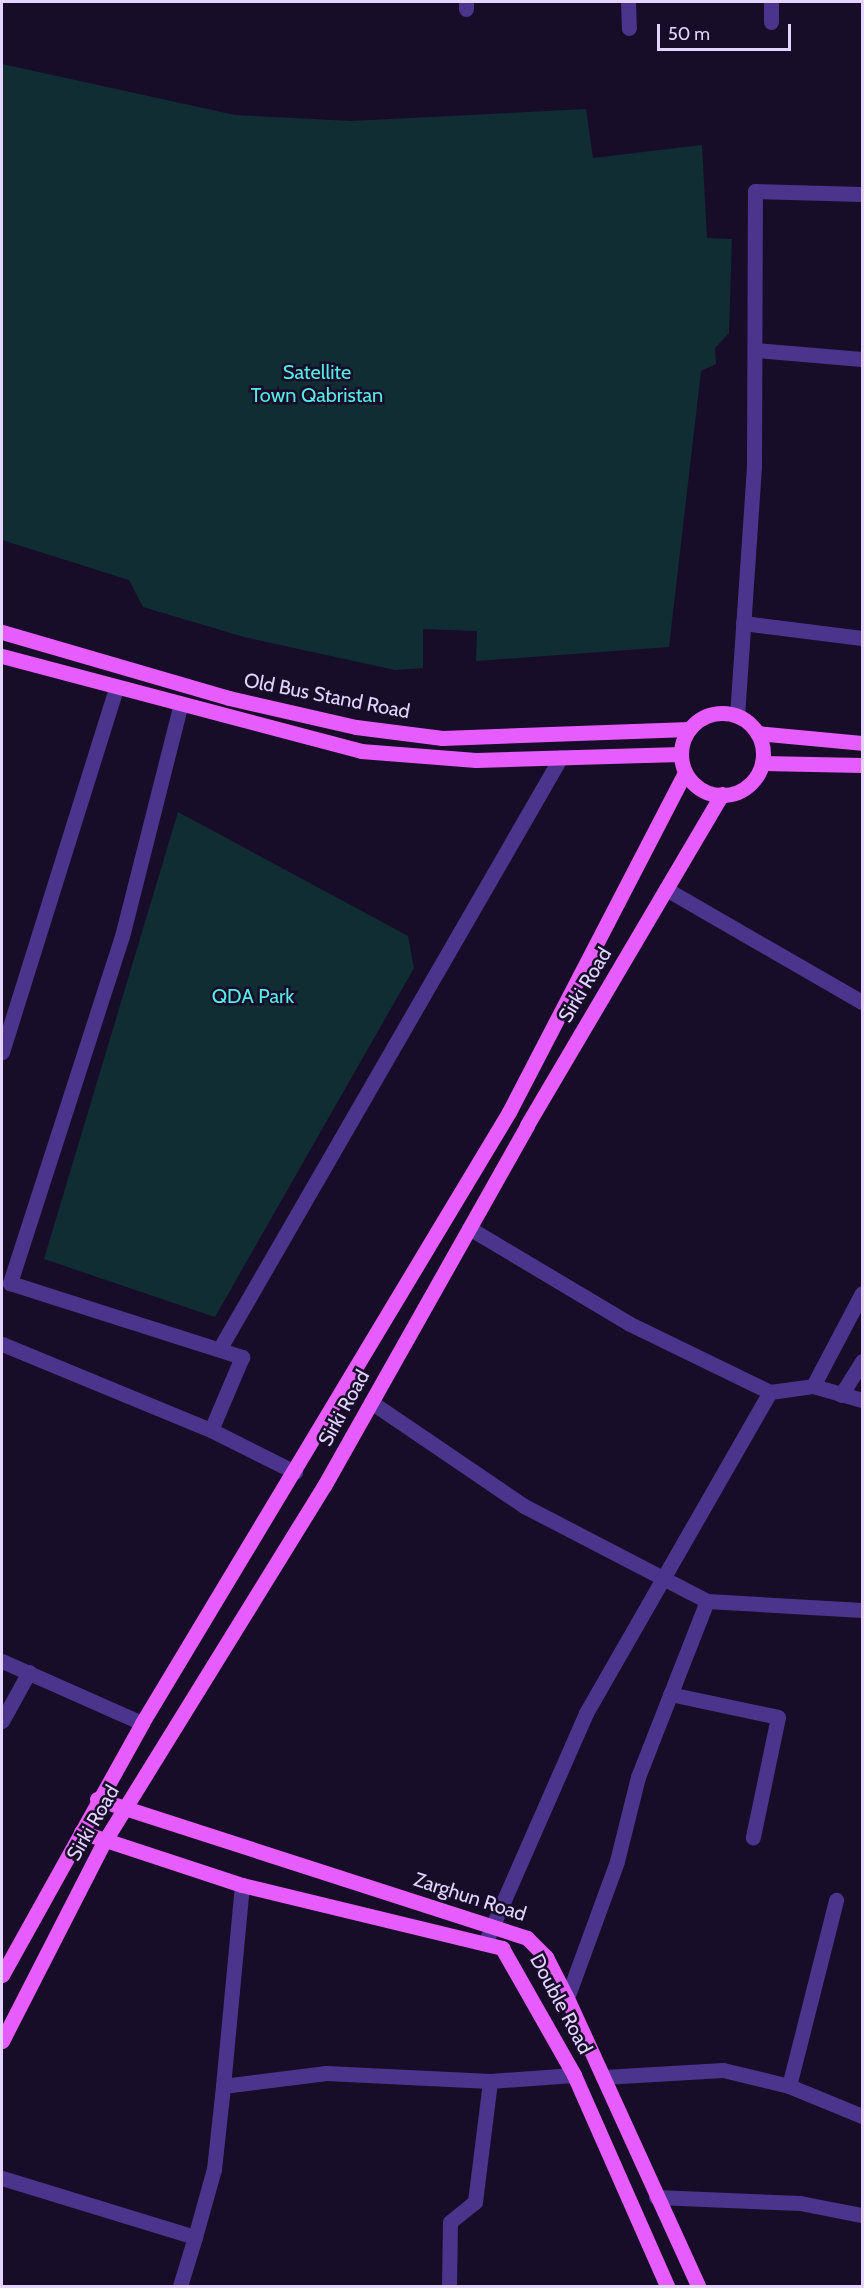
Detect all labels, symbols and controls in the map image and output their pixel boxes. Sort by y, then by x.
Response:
scale bar [660,12,794,50]
text: 50 m [668,23,710,45]
park label: Satellite Town Qabristan [251,360,383,407]
street label: Old Bus Stand Road [242,668,412,724]
street label: Sirki Road [553,943,617,1027]
park label: QDA Park [212,984,294,1008]
street label: Sirki Road [313,1366,375,1450]
street label: Sirki Road [62,1781,124,1865]
street label: Zarghun Road [411,1868,529,1926]
street label: Double Road [525,1950,597,2058]

